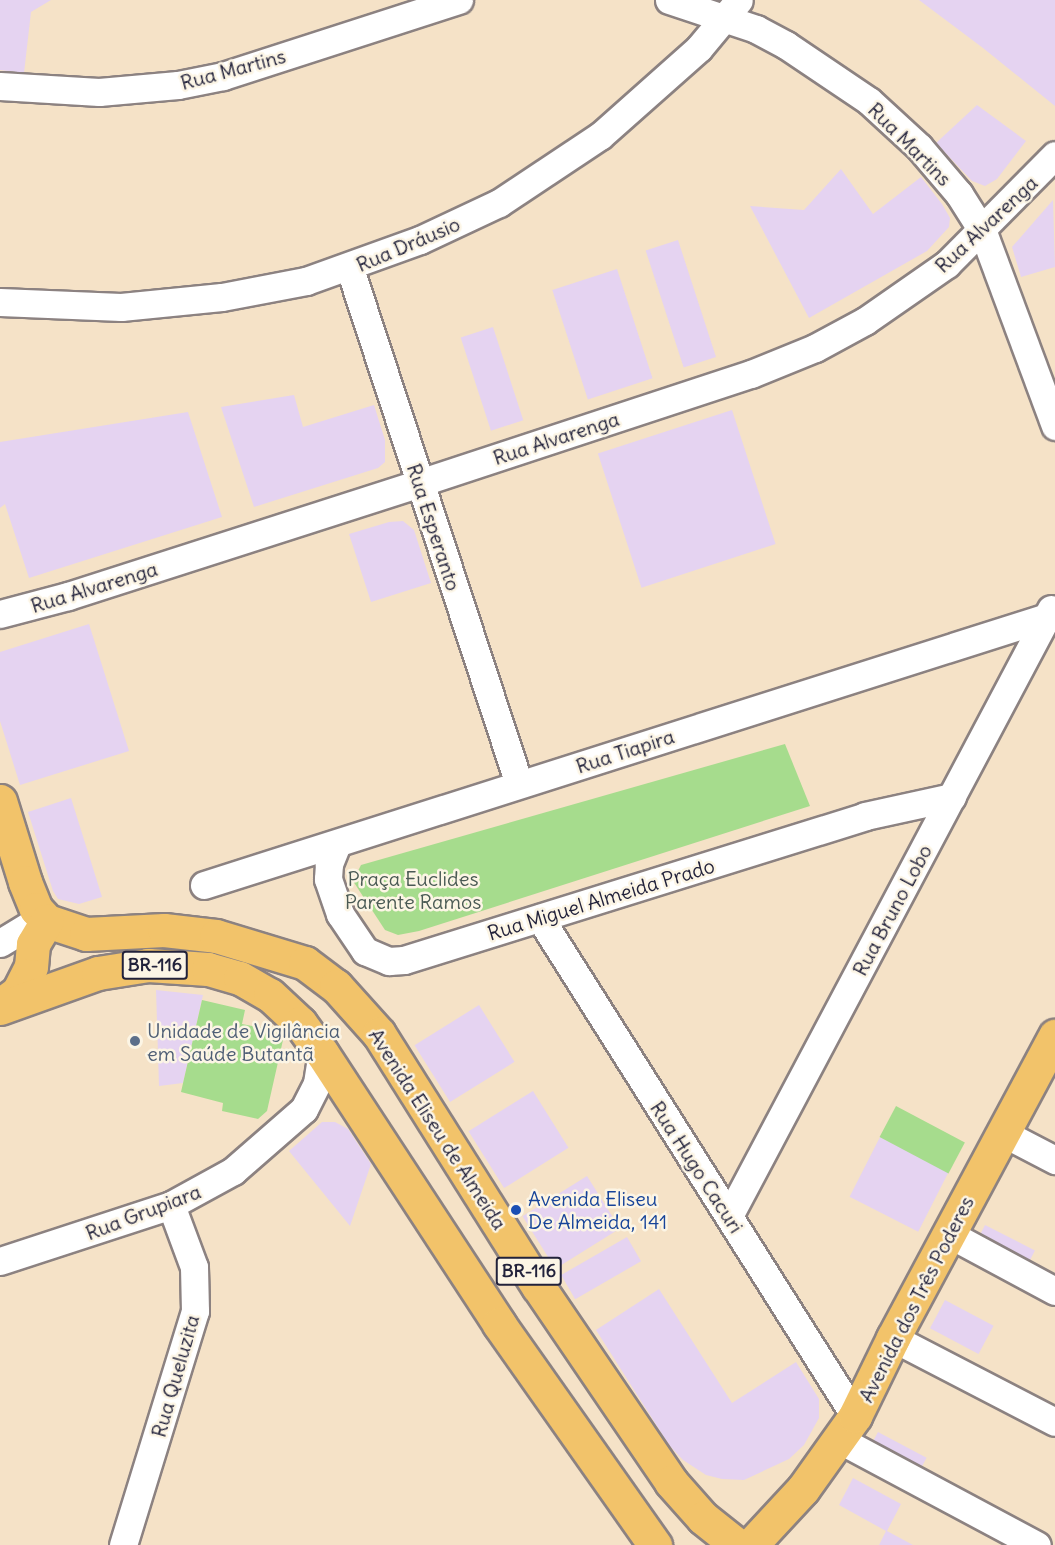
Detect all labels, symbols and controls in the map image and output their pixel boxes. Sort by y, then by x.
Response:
street label: Rua Martins [178,43,288,95]
street label: Rua Martins [863,97,957,191]
street label: Rua Alvarenga [930,170,1042,278]
street label: Rua Dráusio [353,211,463,277]
street label: Rua Alvarenga [490,406,622,470]
street label: Rua Esperanto [402,460,466,594]
street label: Rua Alvarenga [28,556,160,618]
street label: Rua Tiapira [573,724,677,778]
street label: Rua Bruno Lobo [847,840,937,980]
street label: Rua Miguel Almeida Prado [485,853,717,945]
park label: Praça Euclides Parente Ramos [345,867,481,914]
road number: BR-116 [120,950,190,980]
place label: Unidade de Vigilância em Saúde Butantã [147,1018,340,1065]
street label: Avenida Eliseu de Almeida [364,1024,512,1234]
marker: Unidade de Vigilância em Saúde Butantã [128,1034,142,1048]
street label: Rua Hugo Cacuri [645,1097,749,1237]
street label: Rua Grupiara [82,1179,204,1245]
place label: Avenida Eliseu De Almeida, 141 [528,1186,667,1233]
street label: Avenida dos Três Poderes [854,1192,978,1406]
marker: Avenida Eliseu De Almeida, 141 [509,1203,523,1217]
road number: BR-116 [494,1256,564,1286]
street label: Rua Queluzita [146,1312,204,1440]

